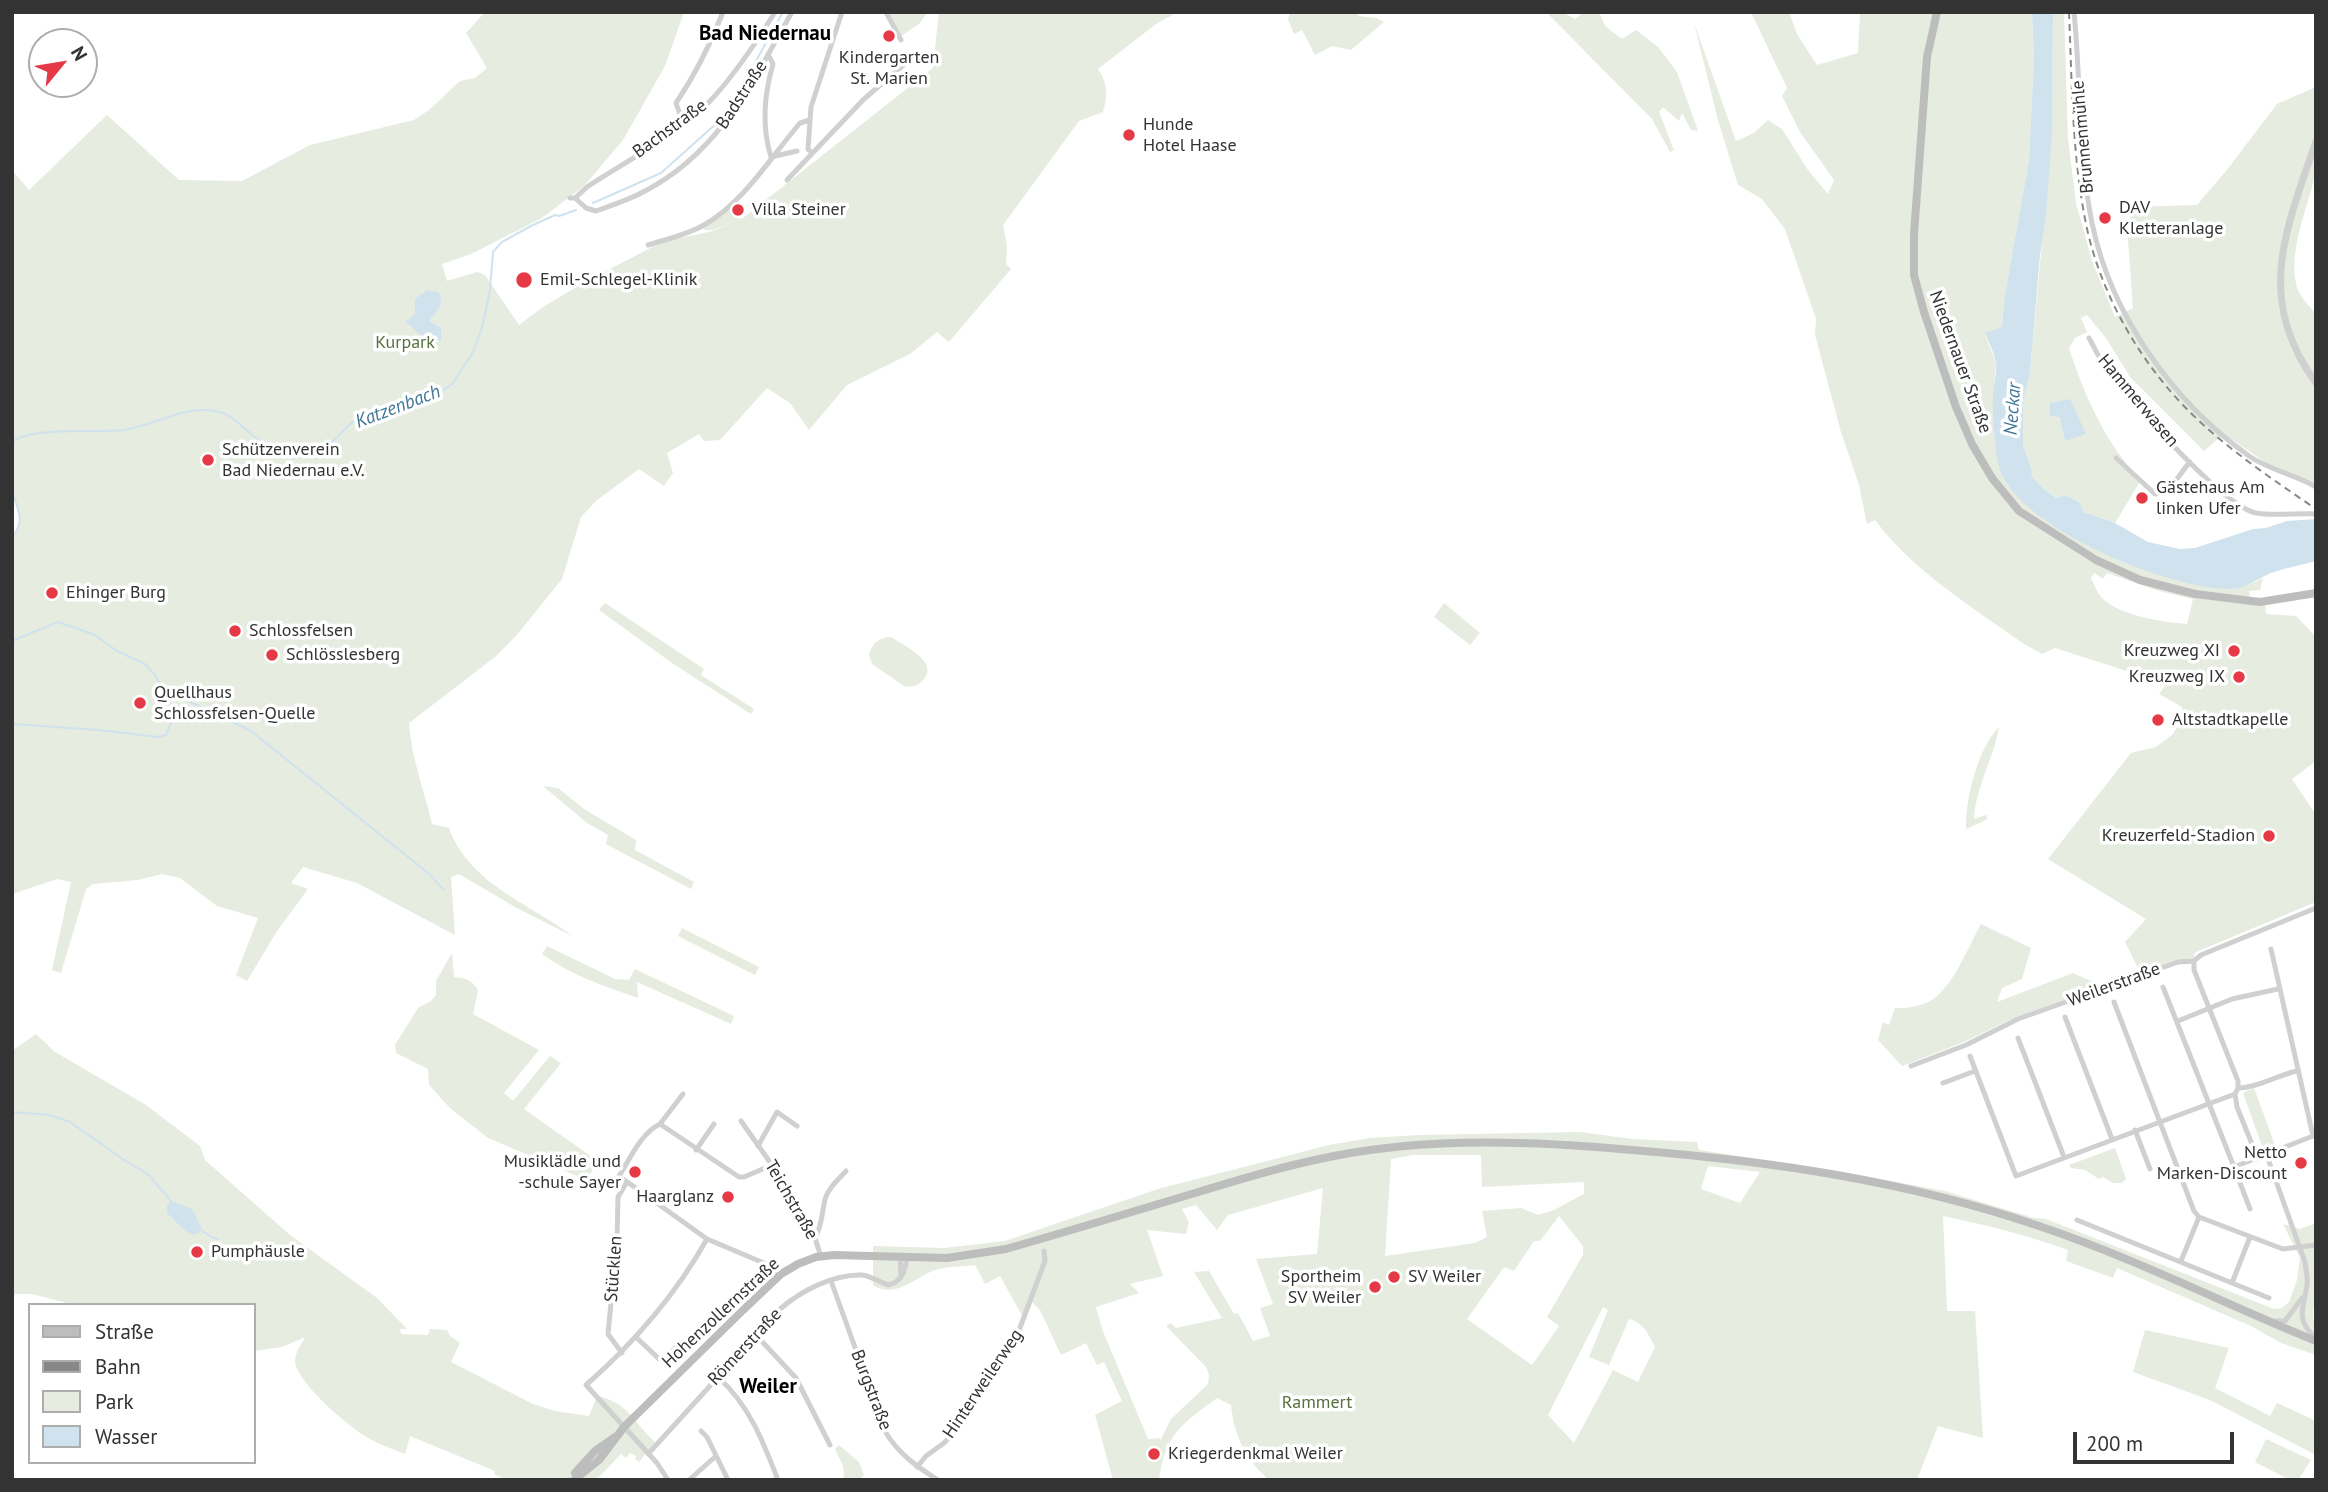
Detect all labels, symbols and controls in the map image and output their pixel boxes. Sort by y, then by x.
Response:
district label: Bad Niedernau [699,21,831,47]
north arrow [28,28,98,98]
marker: Kindergarten St. Marien [881,28,897,44]
text: N [66,42,93,65]
place label: Kindergarten St. Marien [839,47,939,90]
street label: Badstraße [712,57,772,133]
street label: Brunnenmühle [2067,79,2099,195]
street label: Bachstraße [629,95,711,163]
place label: Hunde Hotel Haase [1143,114,1237,156]
marker: Hunde Hotel Haase [1121,127,1137,143]
place label: DAV Kletteranlage [2119,197,2223,240]
place label: Villa Steiner [752,199,846,221]
marker: Villa Steiner [730,202,746,218]
marker: DAV Kletteranlage [2097,210,2113,226]
place label: Emil-Schlegel-Klinik [540,269,697,291]
marker: Emil-Schlegel-Klinik [514,270,534,290]
street label: Niedernauer Straße [1924,288,1996,436]
park label: Kurpark [375,332,435,354]
street label: Hammerwasen [2093,350,2183,452]
water label: Katzenbach [352,380,444,434]
water label: Neckar [2000,382,2026,436]
place label: Schützenverein Bad Niedernau e.V. [222,439,365,482]
marker: Schützenverein Bad Niedernau e.V. [200,452,216,468]
place label: Gästehaus Am linken Ufer [2156,477,2265,520]
marker: Gästehaus Am linken Ufer [2134,490,2150,506]
place label: Ehinger Burg [66,582,166,604]
marker: Ehinger Burg [44,585,60,601]
place label: Schlossfelsen [249,620,353,642]
marker: Schlossfelsen [227,623,243,639]
place label: Kreuzweg XI [2124,640,2220,662]
marker: Kreuzweg XI [2226,643,2242,659]
place label: Schlösslesberg [286,644,400,666]
marker: Schlösslesberg [264,647,280,663]
place label: Kreuzweg IX [2129,666,2225,688]
marker: Kreuzweg IX [2231,669,2247,685]
place label: Quellhaus Schlossfelsen-Quelle [154,682,315,724]
marker: Quellhaus Schlossfelsen-Quelle [132,695,148,711]
place label: Altstadtkapelle [2172,709,2288,731]
marker: Altstadtkapelle [2150,712,2166,728]
place label: Kreuzerfeld-Stadion [2102,825,2255,847]
marker: Kreuzerfeld-Stadion [2261,828,2277,844]
street label: Weilerstraße [2065,958,2163,1012]
place label: Netto Marken-Discount [2157,1142,2287,1184]
place label: Musiklädle und -schule Sayer [504,1151,621,1194]
marker: Netto Marken-Discount [2293,1155,2309,1171]
street label: Teichstraße [760,1156,822,1244]
marker: Musiklädle und -schule Sayer [627,1164,643,1180]
place label: Haarglanz [636,1186,714,1208]
marker: Haarglanz [720,1189,736,1205]
street label: Stücklen [601,1235,627,1303]
place label: Pumphäusle [211,1241,305,1263]
marker: Pumphäusle [189,1244,205,1260]
street label: Hohenzollernstraße [658,1253,784,1373]
place label: Sportheim SV Weiler [1281,1266,1361,1308]
place label: SV Weiler [1408,1266,1481,1288]
marker: SV Weiler [1386,1269,1402,1285]
marker: Sportheim SV Weiler [1367,1279,1383,1295]
legend [28,1303,256,1464]
street label: Römerstraße [704,1304,786,1390]
text: Straße [95,1318,154,1345]
street label: Hinterweilerweg [939,1325,1027,1443]
street label: Burgstraße [846,1347,896,1433]
text: Bahn [95,1353,141,1380]
district label: Weiler [739,1374,797,1400]
text: Park [95,1388,134,1415]
park label: Rammert [1282,1392,1352,1414]
scale bar [2076,1418,2237,1462]
text: Wasser [95,1423,157,1450]
text: 200 m [2086,1430,2143,1457]
place label: Kriegerdenkmal Weiler [1168,1443,1343,1465]
marker: Kriegerdenkmal Weiler [1146,1446,1162,1462]

